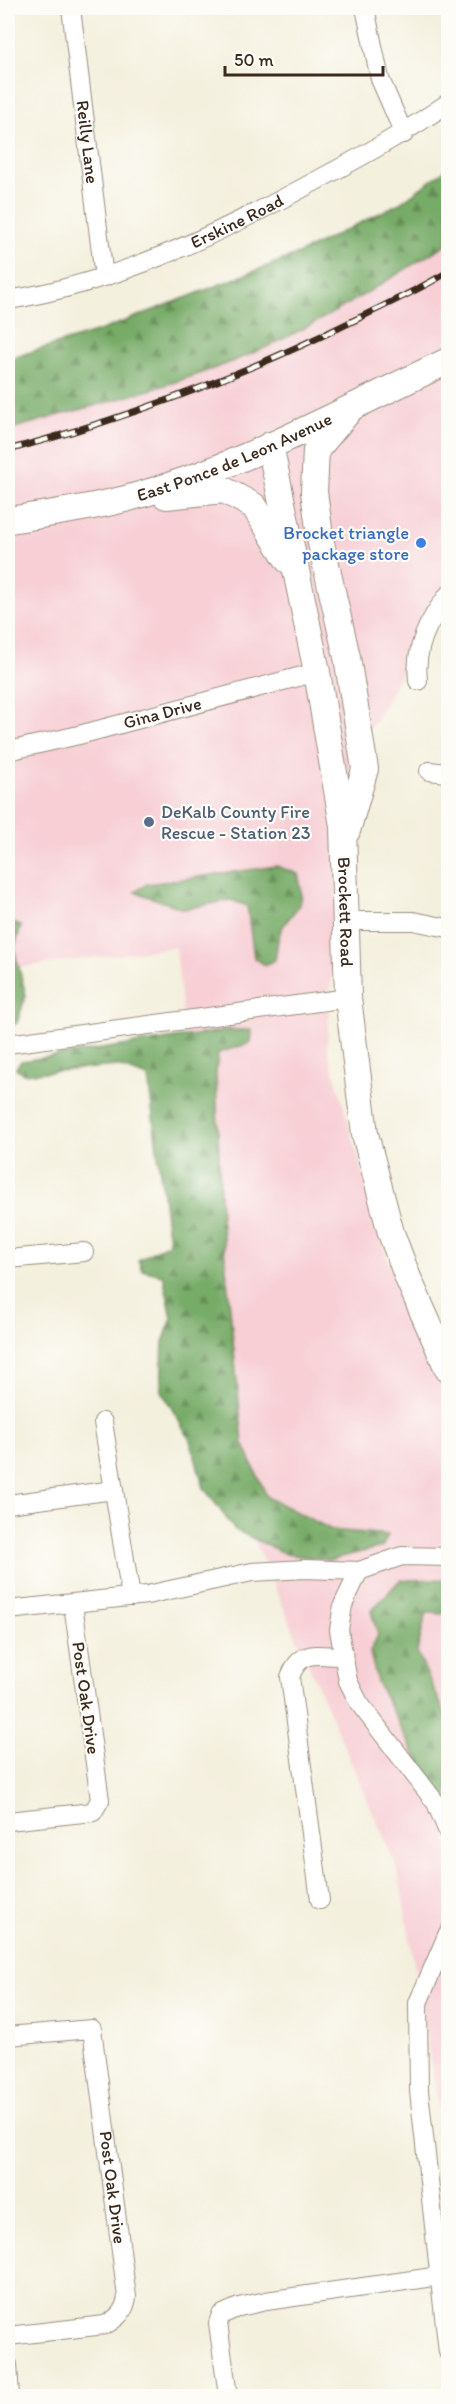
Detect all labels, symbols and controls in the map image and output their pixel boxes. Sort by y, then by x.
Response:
scale bar [225,39,382,77]
text: 50 m [234,49,274,71]
street label: Reilly Lane [71,99,103,185]
street label: Erskine Road [187,189,287,253]
street label: East Ponce de Leon Avenue [134,408,335,506]
place label: Brocket triangle package store [283,522,409,565]
marker: Brocket triangle package store [414,536,428,550]
street label: Gina Drive [121,692,204,734]
place label: DeKalb County Fire Rescue - Station 23 [161,801,311,844]
marker: DeKalb County Fire Rescue - Station 23 [142,815,156,829]
street label: Brockett Road [333,857,358,968]
street label: Post Oak Drive [67,1640,105,1756]
street label: Post Oak Drive [94,2130,131,2245]

